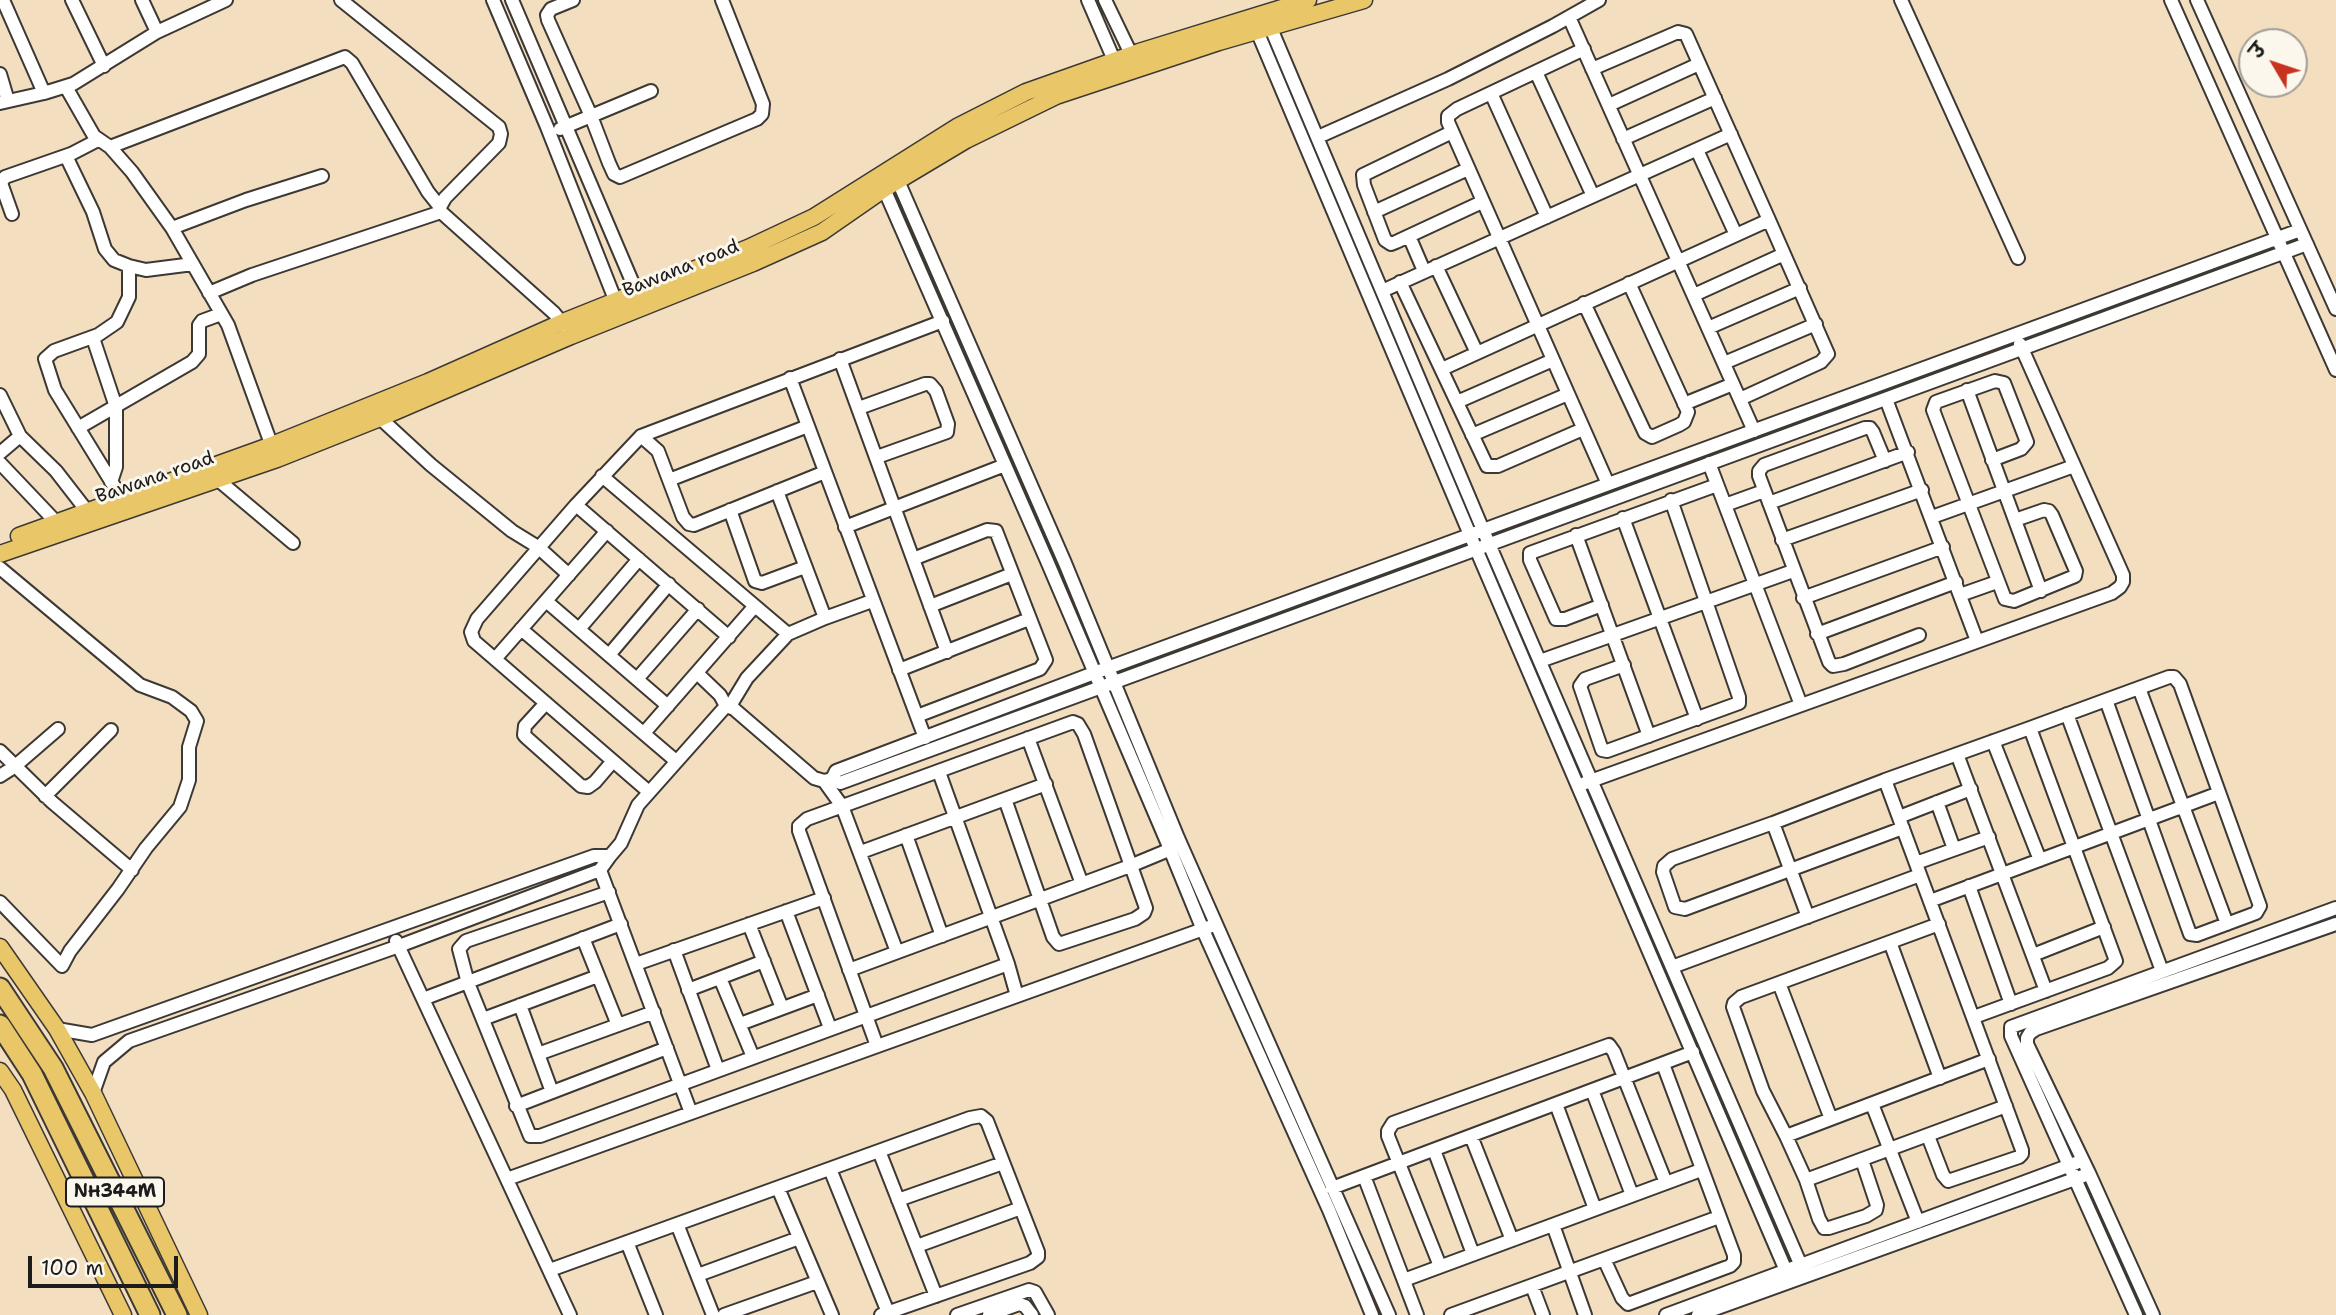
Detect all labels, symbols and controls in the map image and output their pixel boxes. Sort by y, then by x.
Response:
north arrow [2238,28,2308,98]
text: उ [2244,38,2272,64]
street label: Bawana road [620,235,742,303]
street label: Bawana road [93,447,217,509]
road number: NH344M [66,1177,164,1206]
scale bar [32,1242,182,1286]
text: 100 m [41,1254,104,1282]

